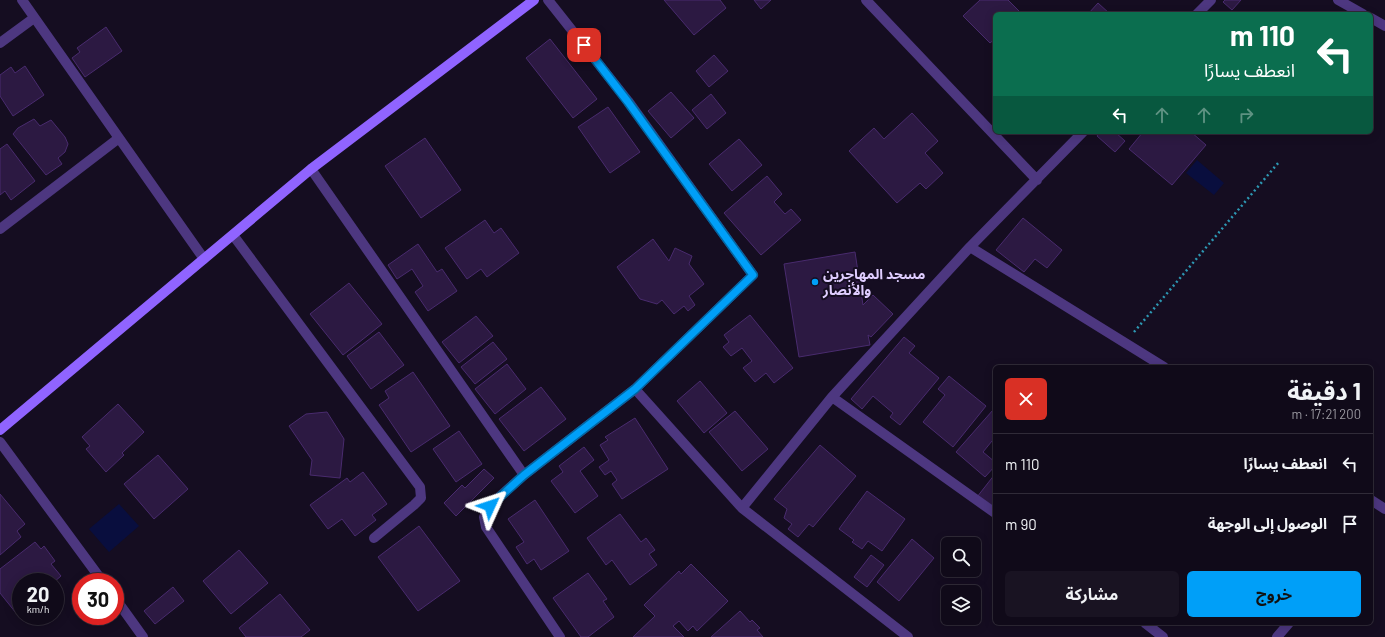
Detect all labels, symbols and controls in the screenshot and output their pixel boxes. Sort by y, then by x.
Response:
text: 110 m [1230,18,1295,52]
pin [567,28,601,62]
icon: left [1309,28,1361,80]
icon: arrive [573,34,595,56]
text: انعطف يسارًا [1204,59,1295,81]
icon: left [1109,104,1131,126]
icon: ahead [1151,104,1173,126]
icon: ahead [1193,104,1215,126]
icon: right [1235,104,1257,126]
place label: مسجد المهاجرين والأنصار [822,265,926,299]
marker: مسجد المهاجرين والأنصار [810,277,820,287]
text: 1 دقيقة [1287,376,1361,405]
button: close [1005,378,1047,420]
text: 200 m · 17:21 [1292,406,1361,422]
icon: left [1339,453,1361,475]
text: انعطف يسارًا [1243,454,1327,472]
text: 110 m [1005,455,1039,473]
position arrow [469,485,511,527]
icon: arrive [1339,513,1361,535]
text: الوصول إلى الوجهة [1208,514,1327,532]
text: 90 m [1005,515,1037,533]
map controls [941,537,981,625]
button: search [941,537,981,577]
button: مشاركة [1005,571,1179,617]
button: خروج [1187,571,1361,617]
speed limit sign: 30 [72,573,124,625]
text: 20 [27,582,49,606]
button: layers [941,585,981,625]
text: km/h [27,603,49,615]

